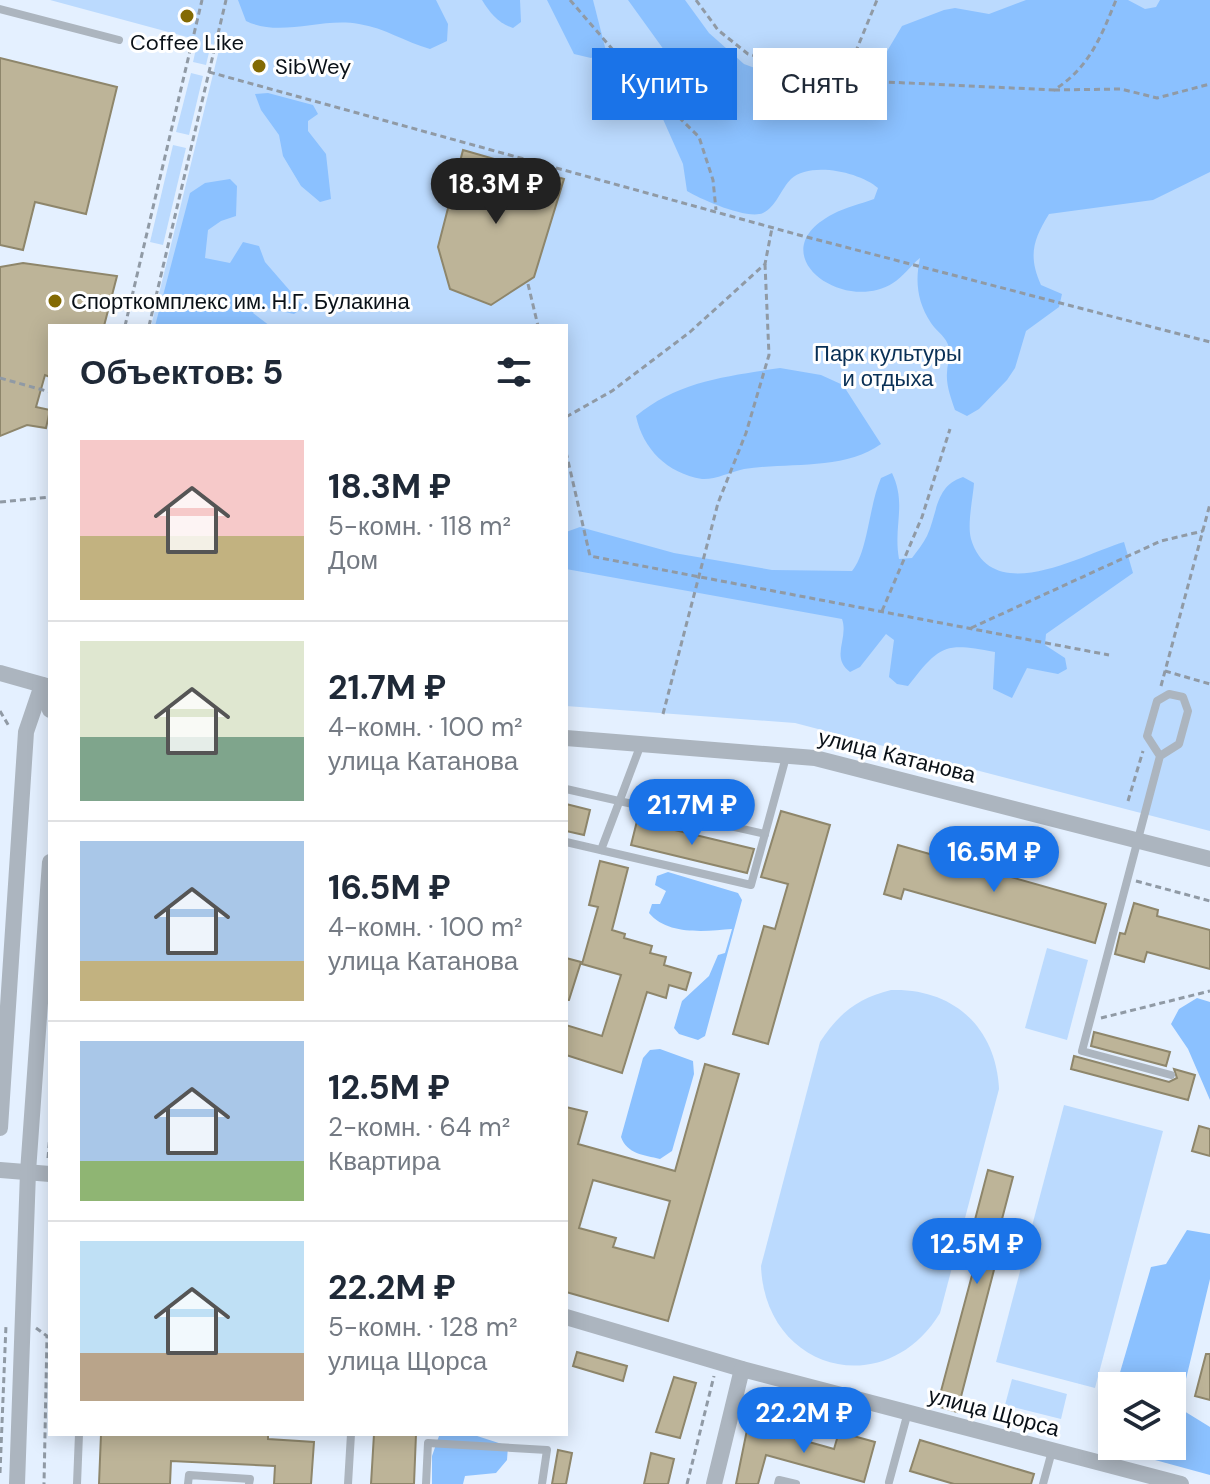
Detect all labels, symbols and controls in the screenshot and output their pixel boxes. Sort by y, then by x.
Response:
marker: Coffee Like [178,7,196,25]
place label: Coffee Like [130,28,244,57]
chip: Купить [592,48,737,120]
chip: Снять [753,48,887,120]
place label: SibWey [275,52,351,81]
marker: SibWey [250,57,268,75]
pin: 18.3M ₽ [422,158,570,226]
text: 18.3M ₽ [449,167,543,201]
place label: Спорткомплекс им. Н.Г. Булакина [71,287,410,316]
marker: Спорткомплекс им. Н.Г. Булакина [46,292,64,310]
park label: Парк культуры и отдыха [814,339,962,393]
text: Объектов: 5 [80,350,283,395]
icon: filters [492,350,536,394]
text: 18.3M ₽ [328,464,451,509]
icon: home [144,472,240,568]
text: 5-комн. · 118 m² [328,509,511,543]
text: Дом [328,543,378,577]
text: 21.7M ₽ [328,665,446,710]
icon: home [144,673,240,769]
text: 4-комн. · 100 m² [328,710,523,744]
street label: улица Катанова [815,722,979,790]
text: улица Катанова [328,744,518,778]
pin: 21.7M ₽ [618,779,766,847]
text: 21.7M ₽ [647,788,737,822]
pin: 16.5M ₽ [920,826,1068,894]
text: 16.5M ₽ [947,835,1041,869]
text: 16.5M ₽ [328,865,451,910]
icon: home [144,873,240,969]
text: 4-комн. · 100 m² [328,910,523,944]
text: улица Катанова [328,944,518,978]
text: 12.5M ₽ [328,1065,450,1110]
icon: home [144,1073,240,1169]
text: 2-комн. · 64 m² [328,1110,510,1144]
text: Квартира [328,1144,440,1178]
pin: 12.5M ₽ [903,1218,1051,1286]
text: 12.5M ₽ [930,1227,1024,1261]
text: 22.2M ₽ [328,1265,456,1310]
icon: home [144,1273,240,1369]
text: 5-комн. · 128 m² [328,1310,518,1344]
text: улица Щорса [328,1344,487,1378]
map controls [1098,1372,1186,1460]
button: layers [1098,1372,1186,1460]
street label: улица Щорса [925,1381,1064,1444]
pin: 22.2M ₽ [730,1387,878,1455]
text: 22.2M ₽ [755,1396,853,1430]

